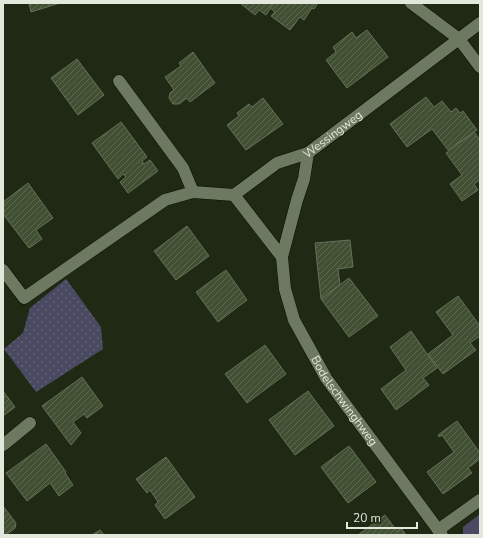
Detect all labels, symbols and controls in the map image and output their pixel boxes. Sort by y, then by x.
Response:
street label: Wessingweg [300,107,366,162]
street label: Bodelschwinghweg [307,353,381,449]
scale bar [347,504,417,530]
text: 20 m [353,510,381,526]

